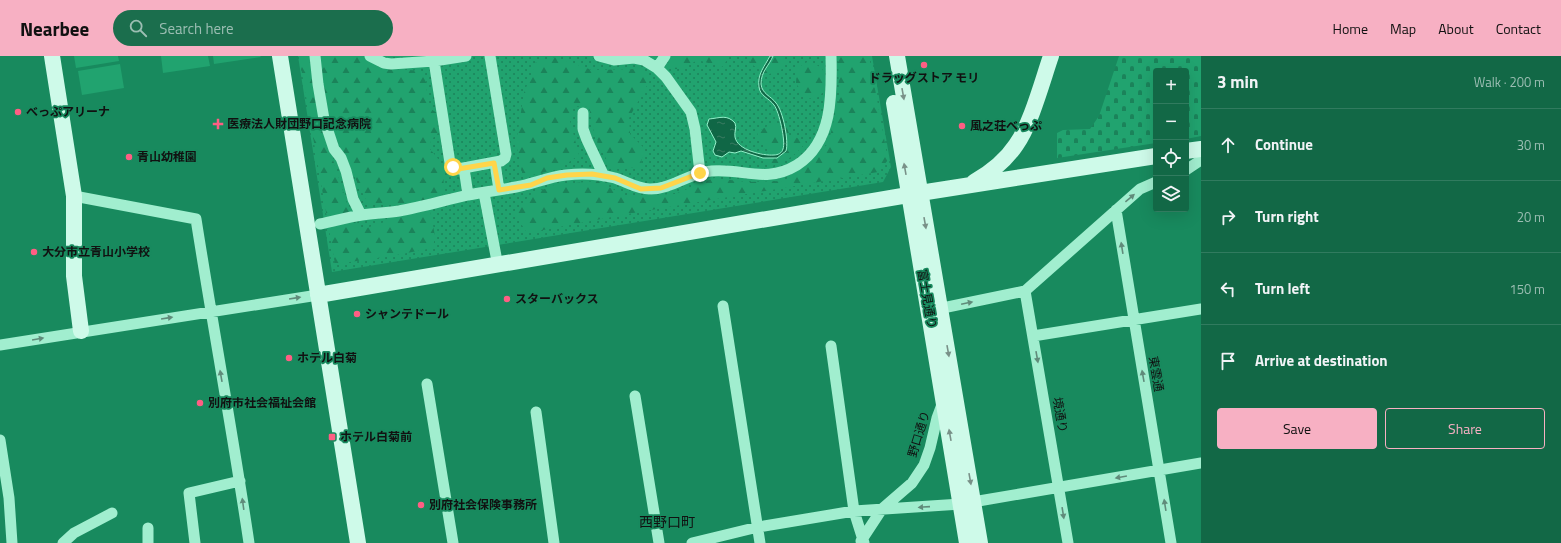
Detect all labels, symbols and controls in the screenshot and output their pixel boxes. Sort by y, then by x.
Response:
search box [113,10,393,46]
text: Nearbee [20,14,89,43]
icon: search [127,17,149,39]
text: Search here [159,17,234,40]
text: Home [1333,18,1368,39]
text: Map [1390,18,1416,39]
text: About [1438,18,1474,39]
text: Contact [1496,18,1541,39]
marker: ドラッグストア モリ [919,60,929,70]
place label: ドラッグストア モリ [869,68,979,87]
map controls [1153,68,1189,212]
button: + [1153,68,1189,104]
text: 3 min [1217,69,1258,95]
text: Walk · 200 m [1474,72,1545,92]
one-way arrow [901,88,907,101]
place label: べっぷアリーナ [26,102,110,121]
button: − [1153,104,1189,140]
marker: べっぷアリーナ [13,107,23,117]
place label: 医療法人財団野口記念病院 [227,114,371,133]
place label: 風之荘べっぷ [970,116,1042,135]
marker: 医療法人財団野口記念病院 [212,118,224,130]
marker: 風之荘べっぷ [957,121,967,131]
text: Continue [1255,133,1313,156]
icon: ahead [1217,134,1239,156]
text: 30 m [1517,135,1545,155]
button: locate [1153,140,1189,176]
place label: 青山幼稚園 [137,147,197,166]
marker: 青山幼稚園 [124,152,134,162]
route start [444,158,462,176]
one-way arrow [902,163,908,175]
route end [691,164,709,182]
button: layers [1153,176,1189,212]
one-way arrow [1125,193,1135,202]
text: Turn right [1255,205,1319,228]
icon: right [1217,206,1239,228]
text: 20 m [1517,207,1545,227]
one-way arrow [923,216,929,229]
place label: 大分市立青山小学校 [42,242,150,261]
one-way arrow [1119,242,1125,254]
marker: 大分市立青山小学校 [29,247,39,257]
street label: 富士見通り [913,268,942,330]
text: Turn left [1255,277,1310,300]
icon: left [1217,278,1239,300]
text: 150 m [1509,279,1545,299]
place label: スターバックス [515,289,599,308]
marker: スターバックス [502,294,512,304]
one-way arrow [289,295,301,301]
one-way arrow [961,300,973,306]
place label: シャンテドール [365,304,449,323]
marker: シャンテドール [352,309,362,319]
one-way arrow [161,315,173,321]
one-way arrow [32,336,45,342]
one-way arrow [945,345,951,357]
place label: ホテル白菊 [297,348,357,367]
text: Arrive at destination [1255,349,1388,372]
icon: arrive [1217,350,1239,372]
one-way arrow [1034,351,1040,363]
marker: ホテル白菊 [284,353,294,363]
street label: 東雲通 [1144,355,1169,393]
one-way arrow [218,370,224,382]
one-way arrow [1140,370,1146,382]
place label: 別府市社会福祉会館 [208,393,316,412]
street label: 境通り [1048,396,1073,434]
marker: 別府市社会福祉会館 [195,398,205,408]
street label: 野口通り [902,408,935,460]
button: Save [1217,408,1377,449]
button: Share [1385,408,1545,449]
place label: ホテル白菊前 [340,427,412,446]
one-way arrow [946,429,952,442]
marker: ホテル白菊前 [327,432,337,442]
one-way arrow [967,473,973,485]
one-way arrow [1115,474,1127,480]
place label: 別府社会保険事務所 [429,495,537,514]
one-way arrow [240,498,246,510]
one-way arrow [1162,498,1168,511]
marker: 別府社会保険事務所 [416,500,426,510]
one-way arrow [918,503,930,510]
one-way arrow [1061,507,1067,519]
district label: 西野口町 [639,511,695,532]

